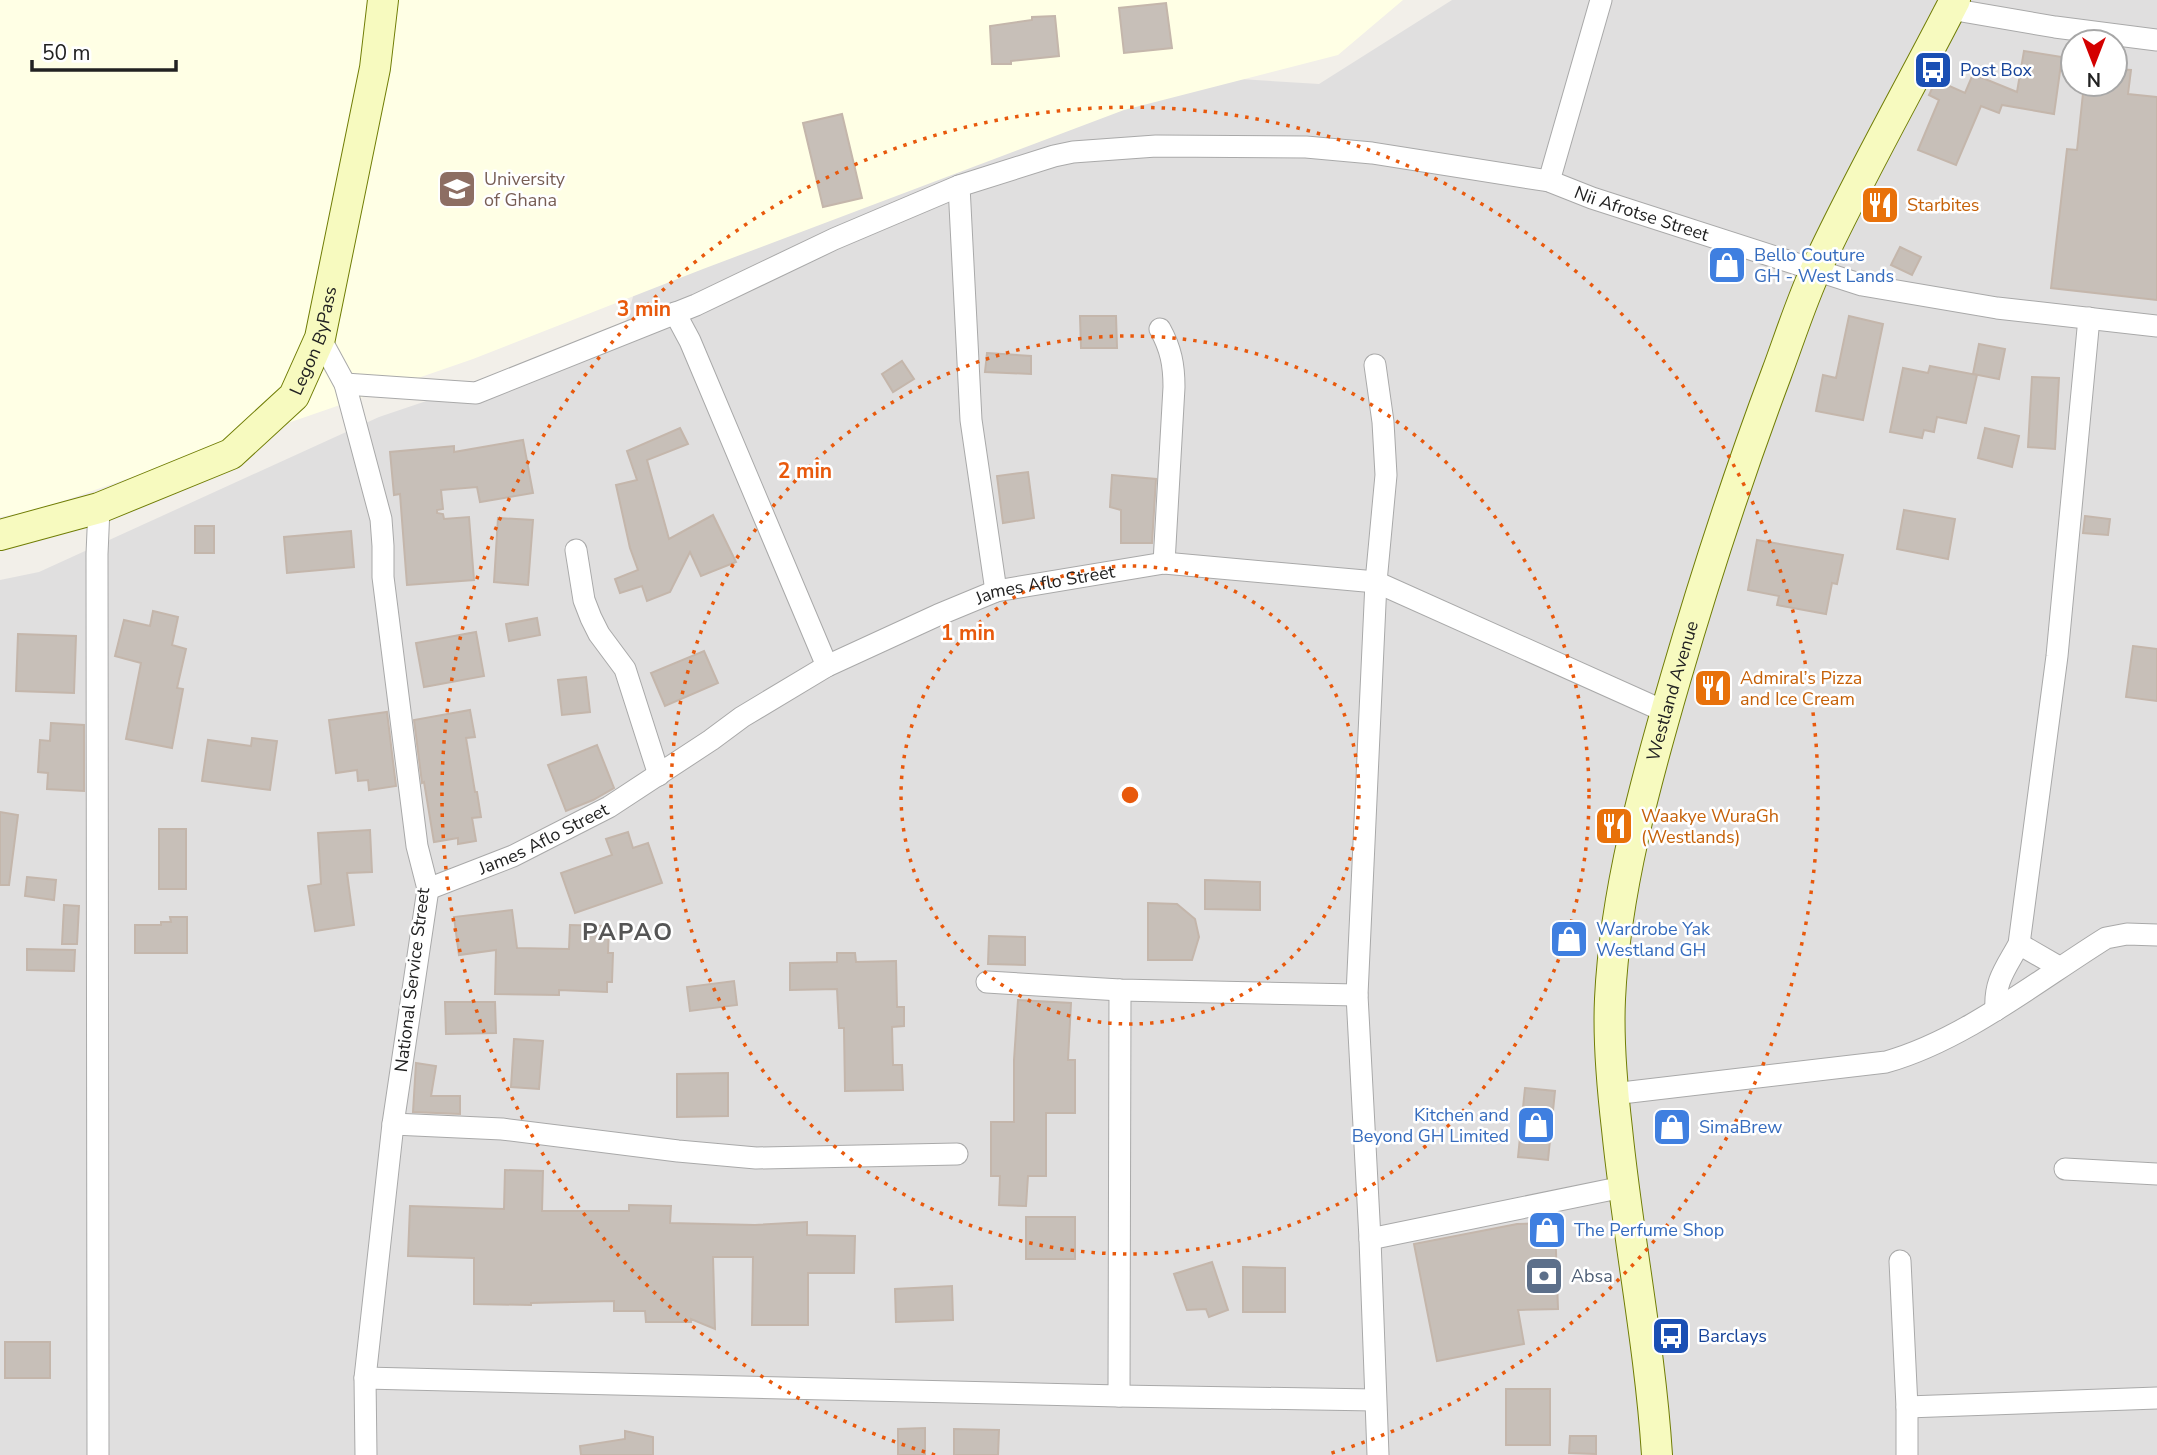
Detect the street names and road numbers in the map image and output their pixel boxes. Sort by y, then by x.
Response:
street label: Nii Afrotse Street [1571,180,1712,247]
street label: Legon ByPass [284,284,342,399]
street label: James Aflo Street [971,559,1117,611]
street label: Westland Avenue [1641,618,1704,764]
street label: James Aflo Street [474,797,613,881]
street label: National Service Street [389,886,435,1074]

